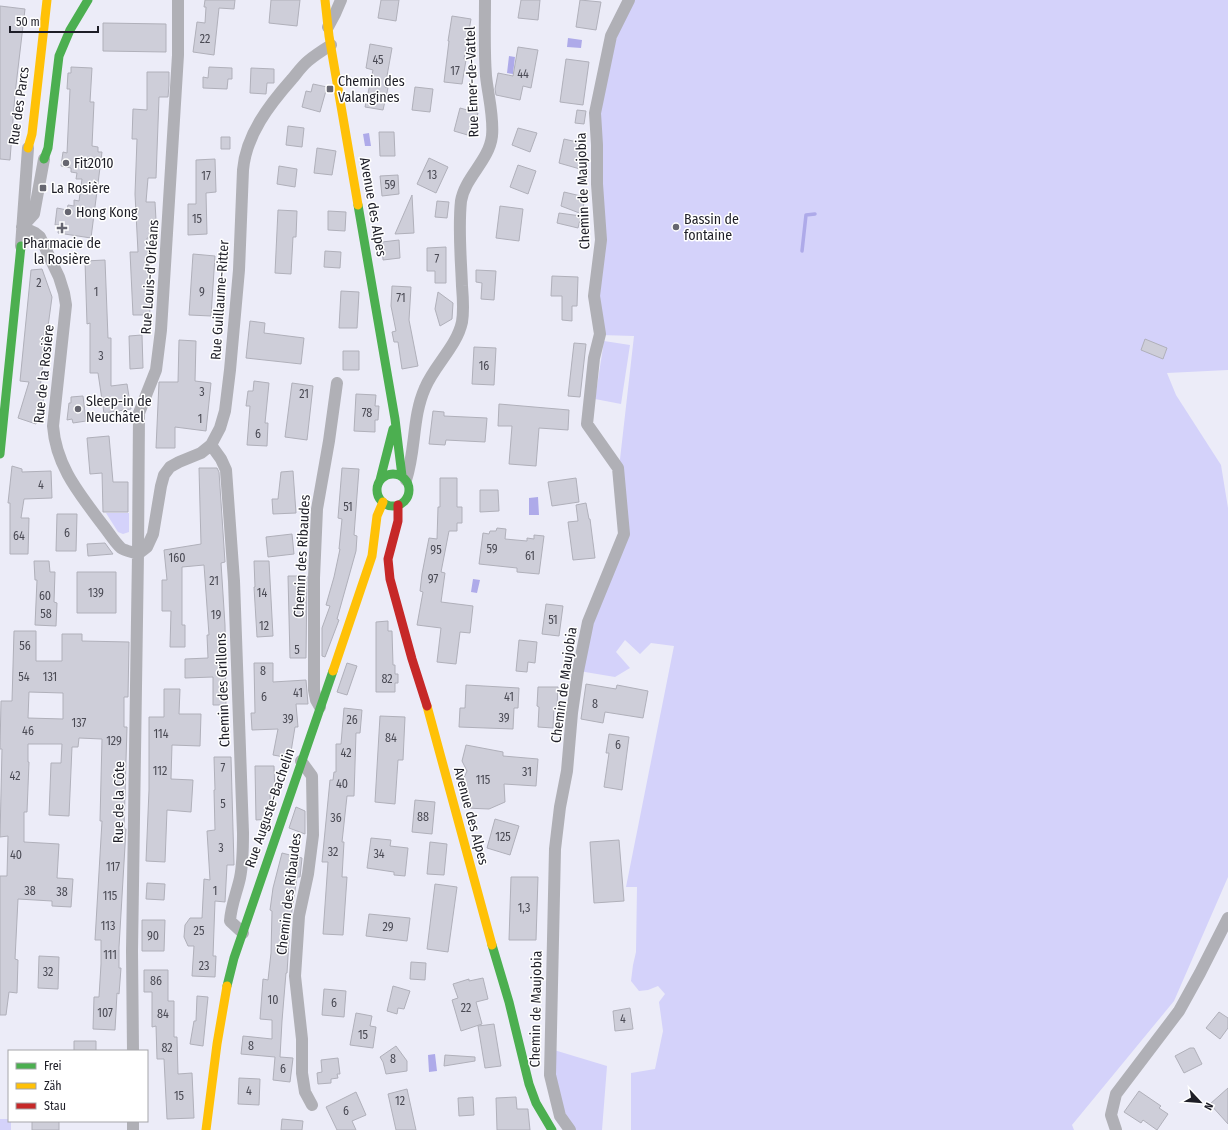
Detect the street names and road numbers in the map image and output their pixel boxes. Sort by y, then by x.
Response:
street label: Rue Emer-de-Vattel [462,26,482,138]
street label: Rue des Parcs [5,66,33,146]
street label: Chemin de Maujobia [572,132,594,250]
street label: Avenue des Alpes [356,156,390,258]
street label: Rue Louis-d'Orléans [138,219,162,335]
street label: Rue Guillaume-Ritter [207,239,233,361]
street label: Rue de la Rosière [30,324,58,424]
street label: Chemin des Ribaudes [290,494,314,618]
street label: Chemin de Maujobia [547,626,581,744]
street label: Chemin des Grillons [213,633,233,747]
street label: Rue Auguste-Bachelin [242,746,298,870]
street label: Rue de la Côte [110,761,128,843]
street label: Avenue des Alpes [450,765,492,867]
street label: Chemin des Ribaudes [273,832,305,956]
street label: Chemin de Maujobia [526,950,546,1068]

